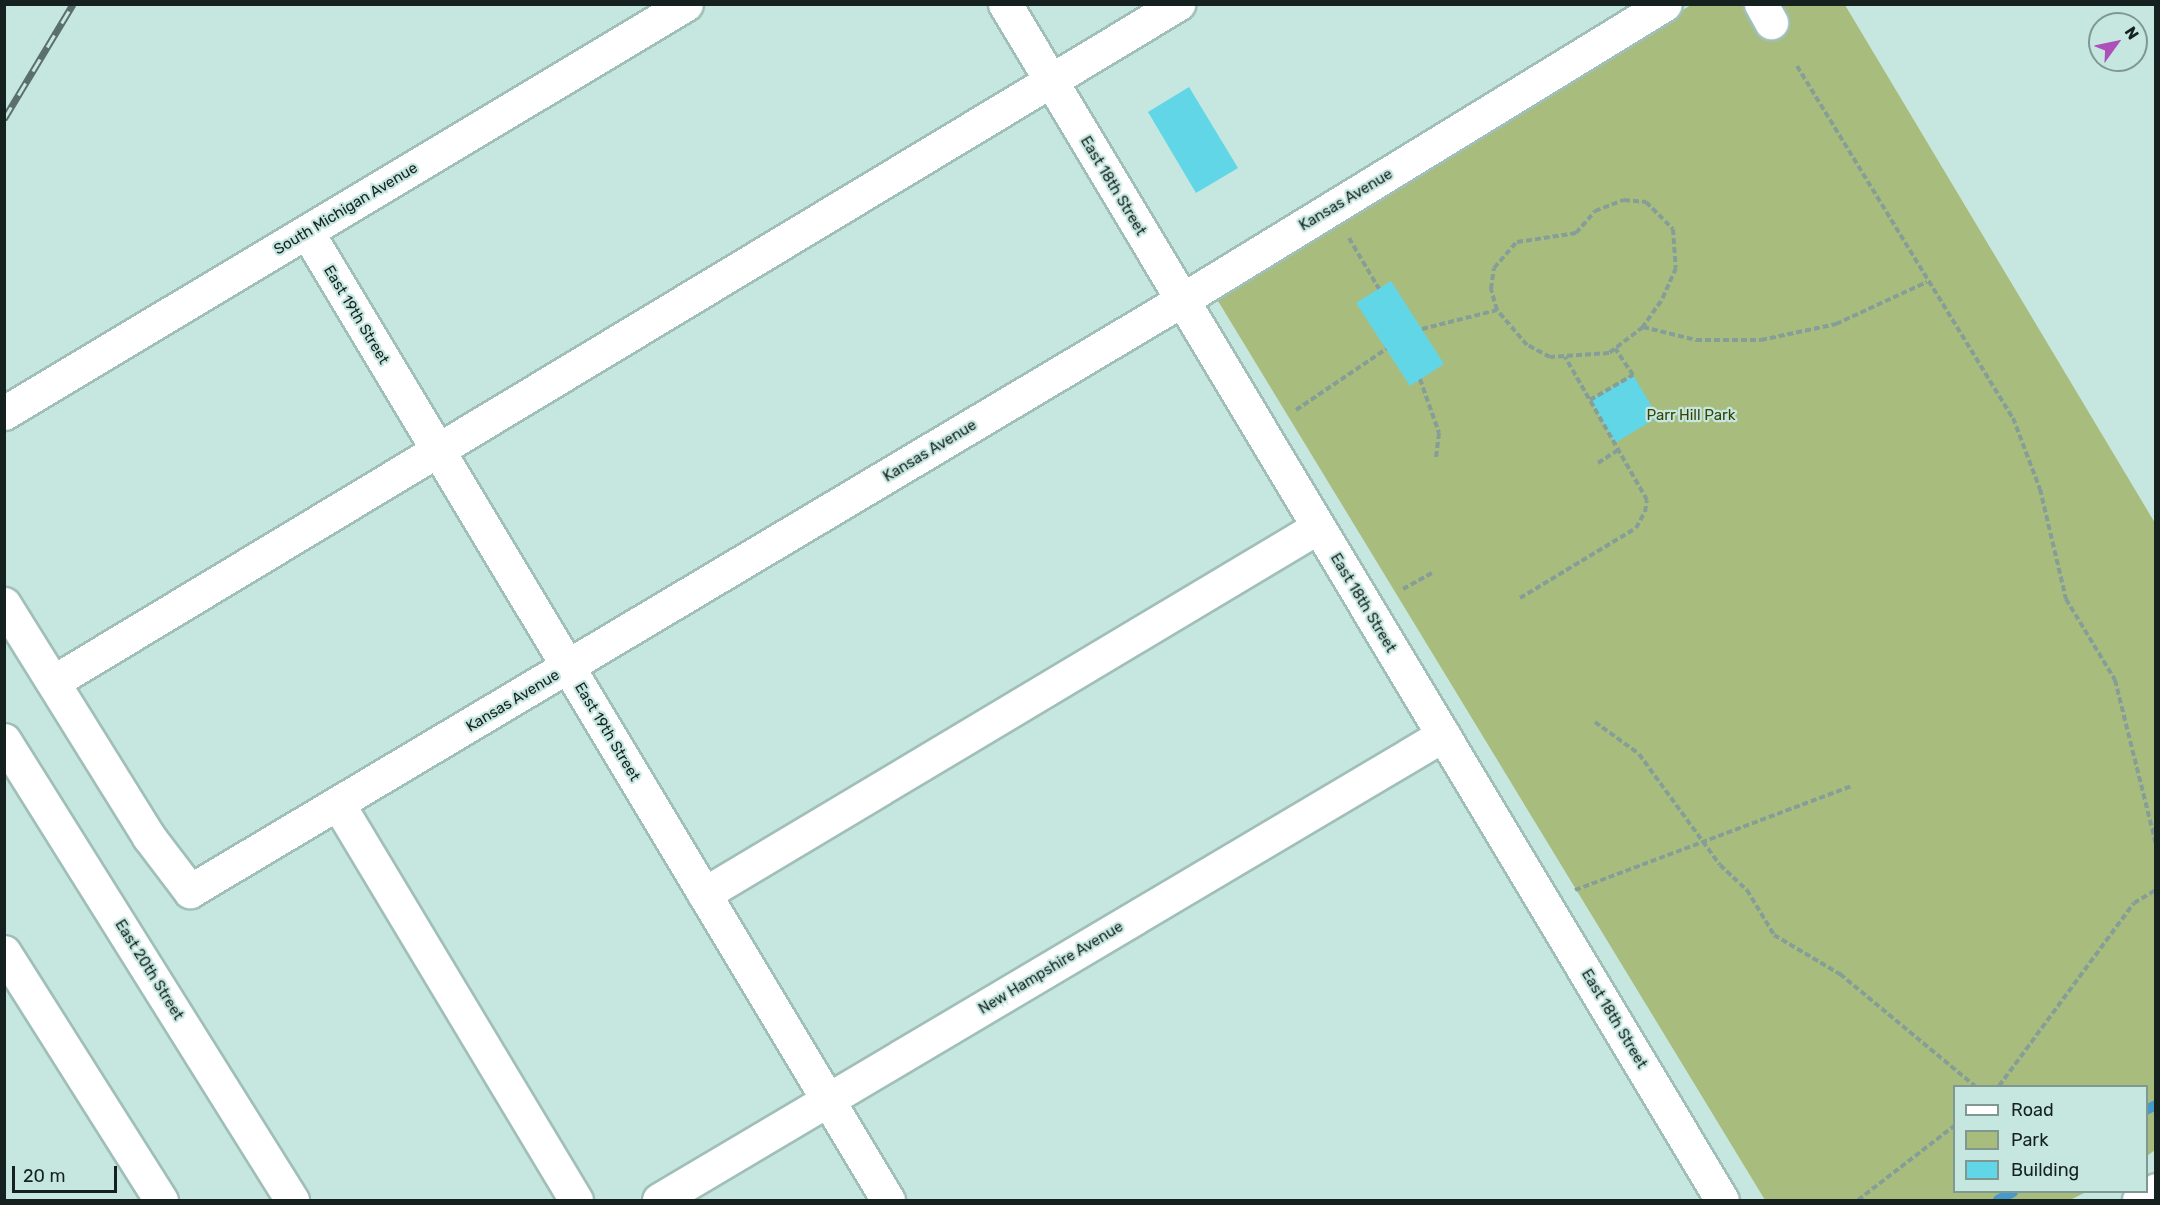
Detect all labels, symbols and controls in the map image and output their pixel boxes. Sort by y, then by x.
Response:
north arrow [2088,12,2148,72]
text: N [2121,23,2143,43]
street label: East 18th Street [1076,133,1150,239]
street label: South Michigan Avenue [271,159,421,259]
street label: Kansas Avenue [1296,165,1396,235]
street label: East 19th Street [319,262,393,368]
park label: Parr Hill Park [1646,407,1736,425]
street label: Kansas Avenue [880,416,980,486]
street label: East 18th Street [1326,550,1400,656]
street label: Kansas Avenue [463,666,563,736]
street label: East 19th Street [570,679,644,785]
street label: East 20th Street [111,917,187,1023]
street label: New Hampshire Avenue [975,917,1127,1019]
street label: East 18th Street [1577,966,1651,1072]
legend [1953,1085,2148,1193]
text: Road [2011,1099,2054,1121]
text: Park [2011,1129,2048,1151]
scale bar [15,1154,120,1192]
text: Building [2011,1159,2079,1181]
text: 20 m [23,1165,65,1187]

